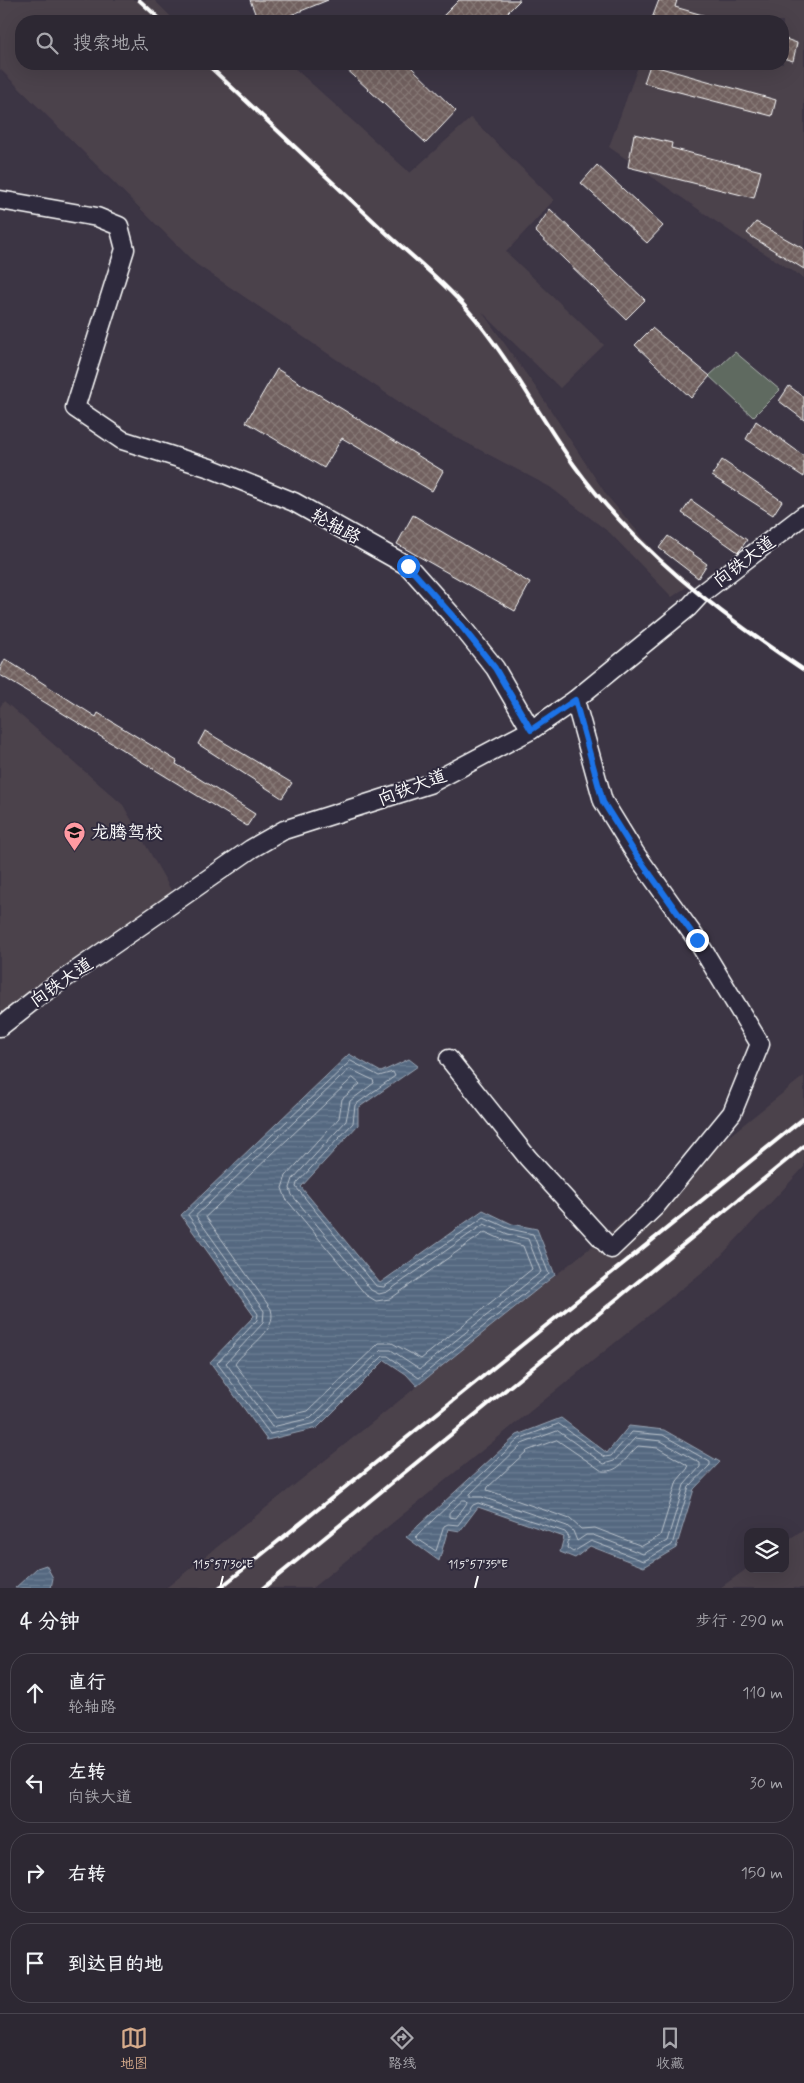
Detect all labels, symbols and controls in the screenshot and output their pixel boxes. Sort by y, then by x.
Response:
search box [15,15,789,70]
icon: search [33,29,61,57]
text: 搜索地点 [73,31,149,56]
street label: 轮轴路 [306,503,365,550]
street label: 向铁大道 [709,531,781,593]
route start [397,555,420,578]
street label: 向铁大道 [374,764,450,812]
school or university icon: 龙腾驾校 [63,820,87,851]
place label: 龙腾驾校 [91,821,163,845]
route end [686,929,709,952]
street label: 向铁大道 [25,952,98,1013]
map controls [744,1528,789,1573]
button: layers [744,1528,789,1573]
text: 115°57'30"E [193,1557,253,1573]
text: 115°57'35"E [448,1557,508,1573]
text: 4 分钟 [20,1608,80,1636]
text: 步行 · 290 m [696,1611,784,1632]
text: 直行 [68,1670,106,1695]
icon: ahead [21,1679,49,1707]
text: 110 m [742,1683,783,1704]
text: 轮轴路 [68,1697,116,1718]
text: 左转 [68,1760,106,1785]
icon: left [21,1769,49,1797]
text: 30 m [750,1773,783,1794]
text: 向铁大道 [68,1787,132,1808]
icon: right [21,1859,49,1887]
text: 右转 [68,1862,106,1887]
text: 150 m [741,1863,783,1884]
icon: arrive [21,1949,49,1977]
text: 到达目的地 [68,1952,163,1977]
tab: 地图 [120,2024,148,2073]
tab: 路线 [388,2024,416,2073]
tab: 收藏 [656,2024,684,2073]

